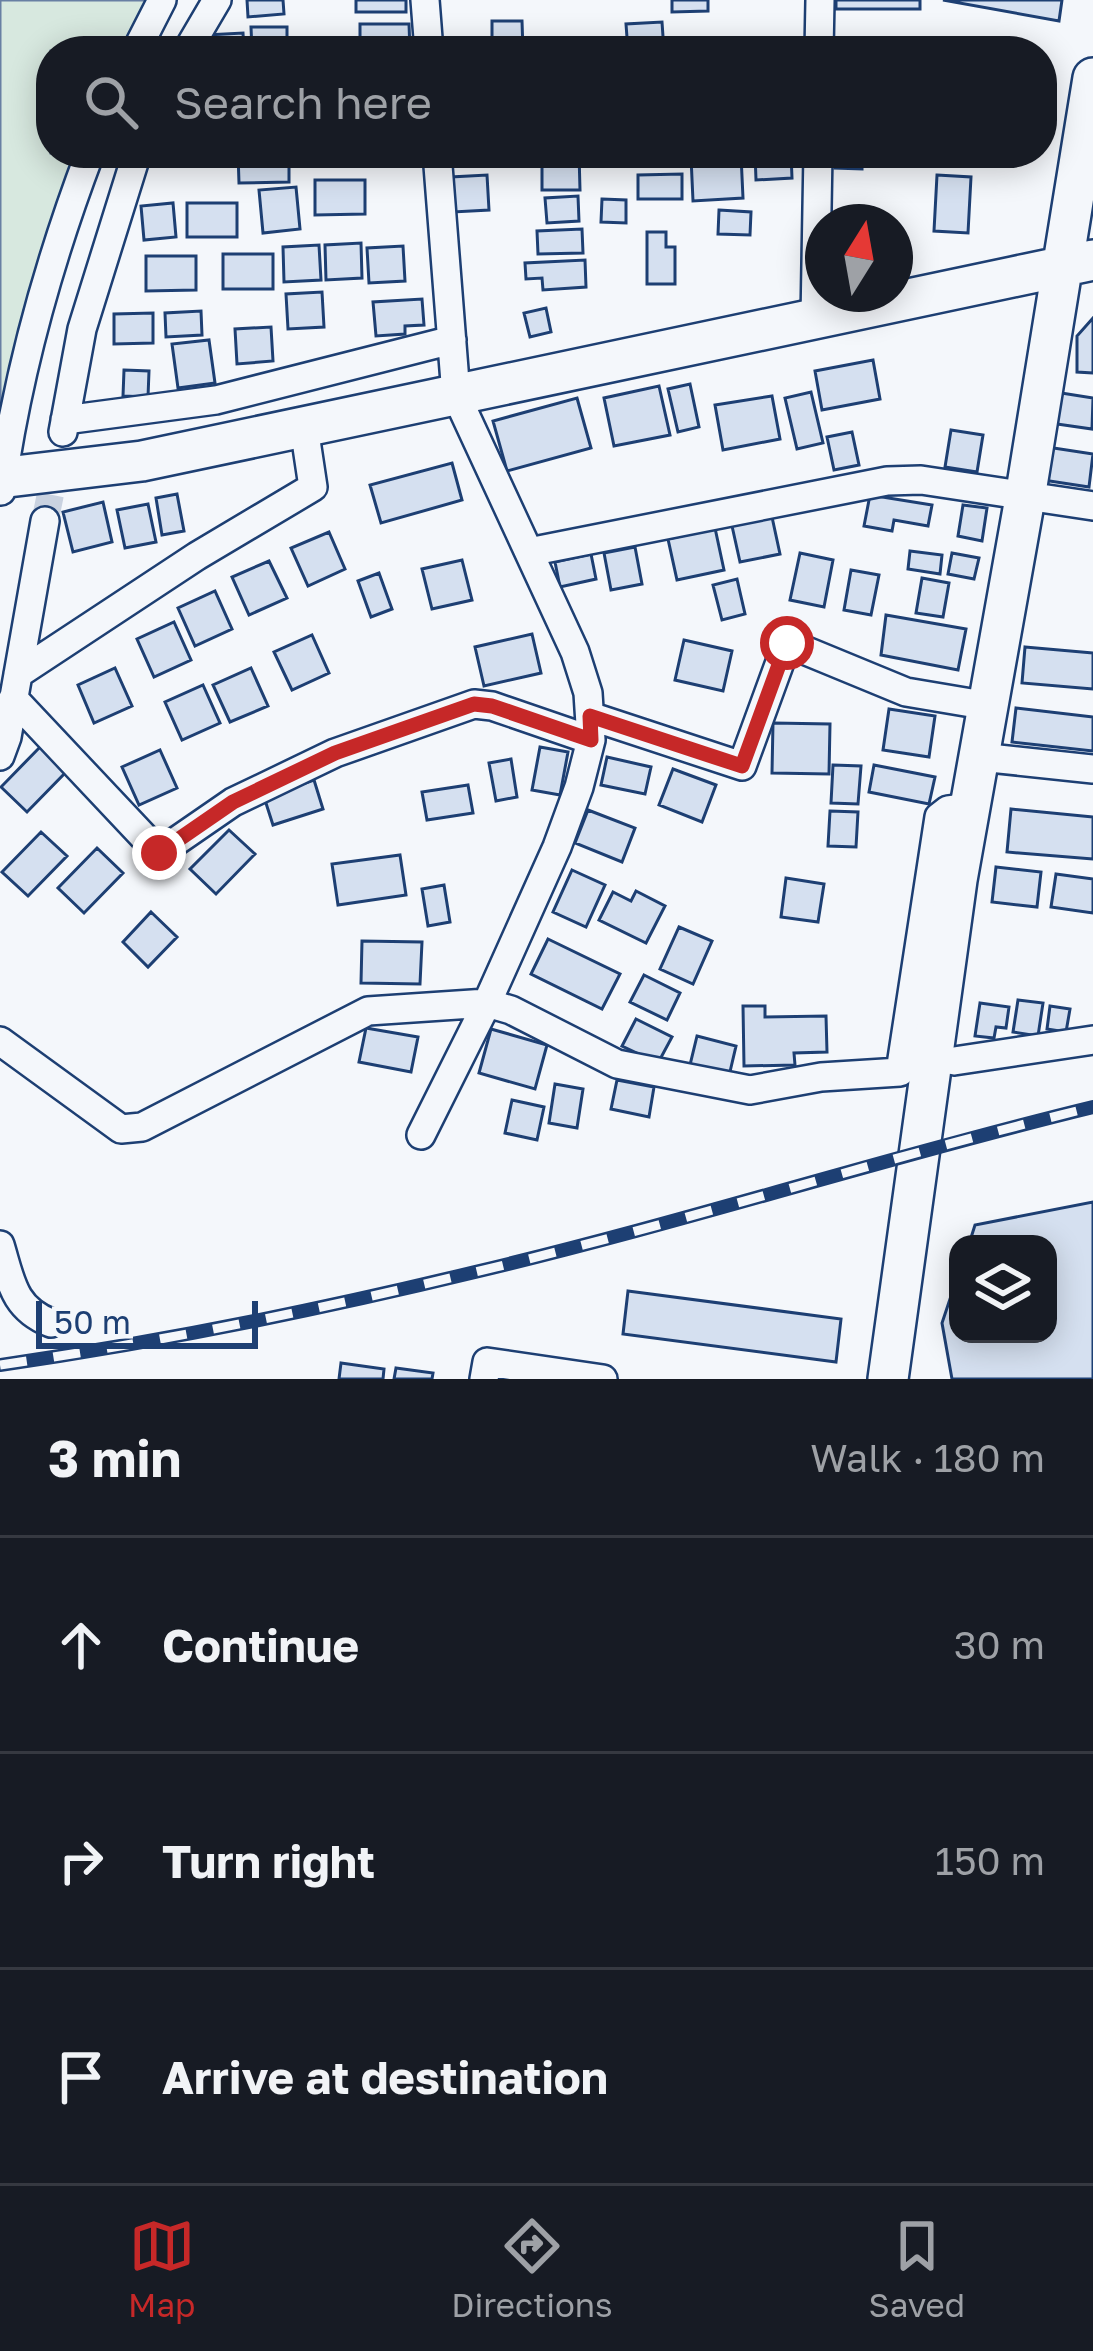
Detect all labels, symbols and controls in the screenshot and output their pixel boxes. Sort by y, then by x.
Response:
search box [36,36,1057,168]
icon: search [78,69,144,135]
text: Search here [174,75,432,129]
north arrow [805,204,913,312]
route start [760,616,814,670]
route end [132,826,186,880]
map controls [949,1235,1057,1343]
button: layers [949,1235,1057,1343]
scale bar [36,1295,258,1348]
text: 50 m [54,1302,131,1341]
text: 3 min [48,1427,181,1488]
text: Walk · 180 m [810,1434,1045,1481]
icon: ahead [48,1612,114,1678]
text: Continue [162,1618,359,1672]
text: 30 m [954,1621,1045,1668]
icon: right [48,1828,114,1894]
text: Turn right [162,1834,375,1888]
text: 150 m [935,1837,1045,1884]
icon: arrive [48,2044,114,2110]
text: Arrive at destination [162,2050,608,2104]
tab: Map [128,2213,195,2324]
tab: Directions [451,2213,613,2324]
tab: Saved [869,2213,965,2324]

